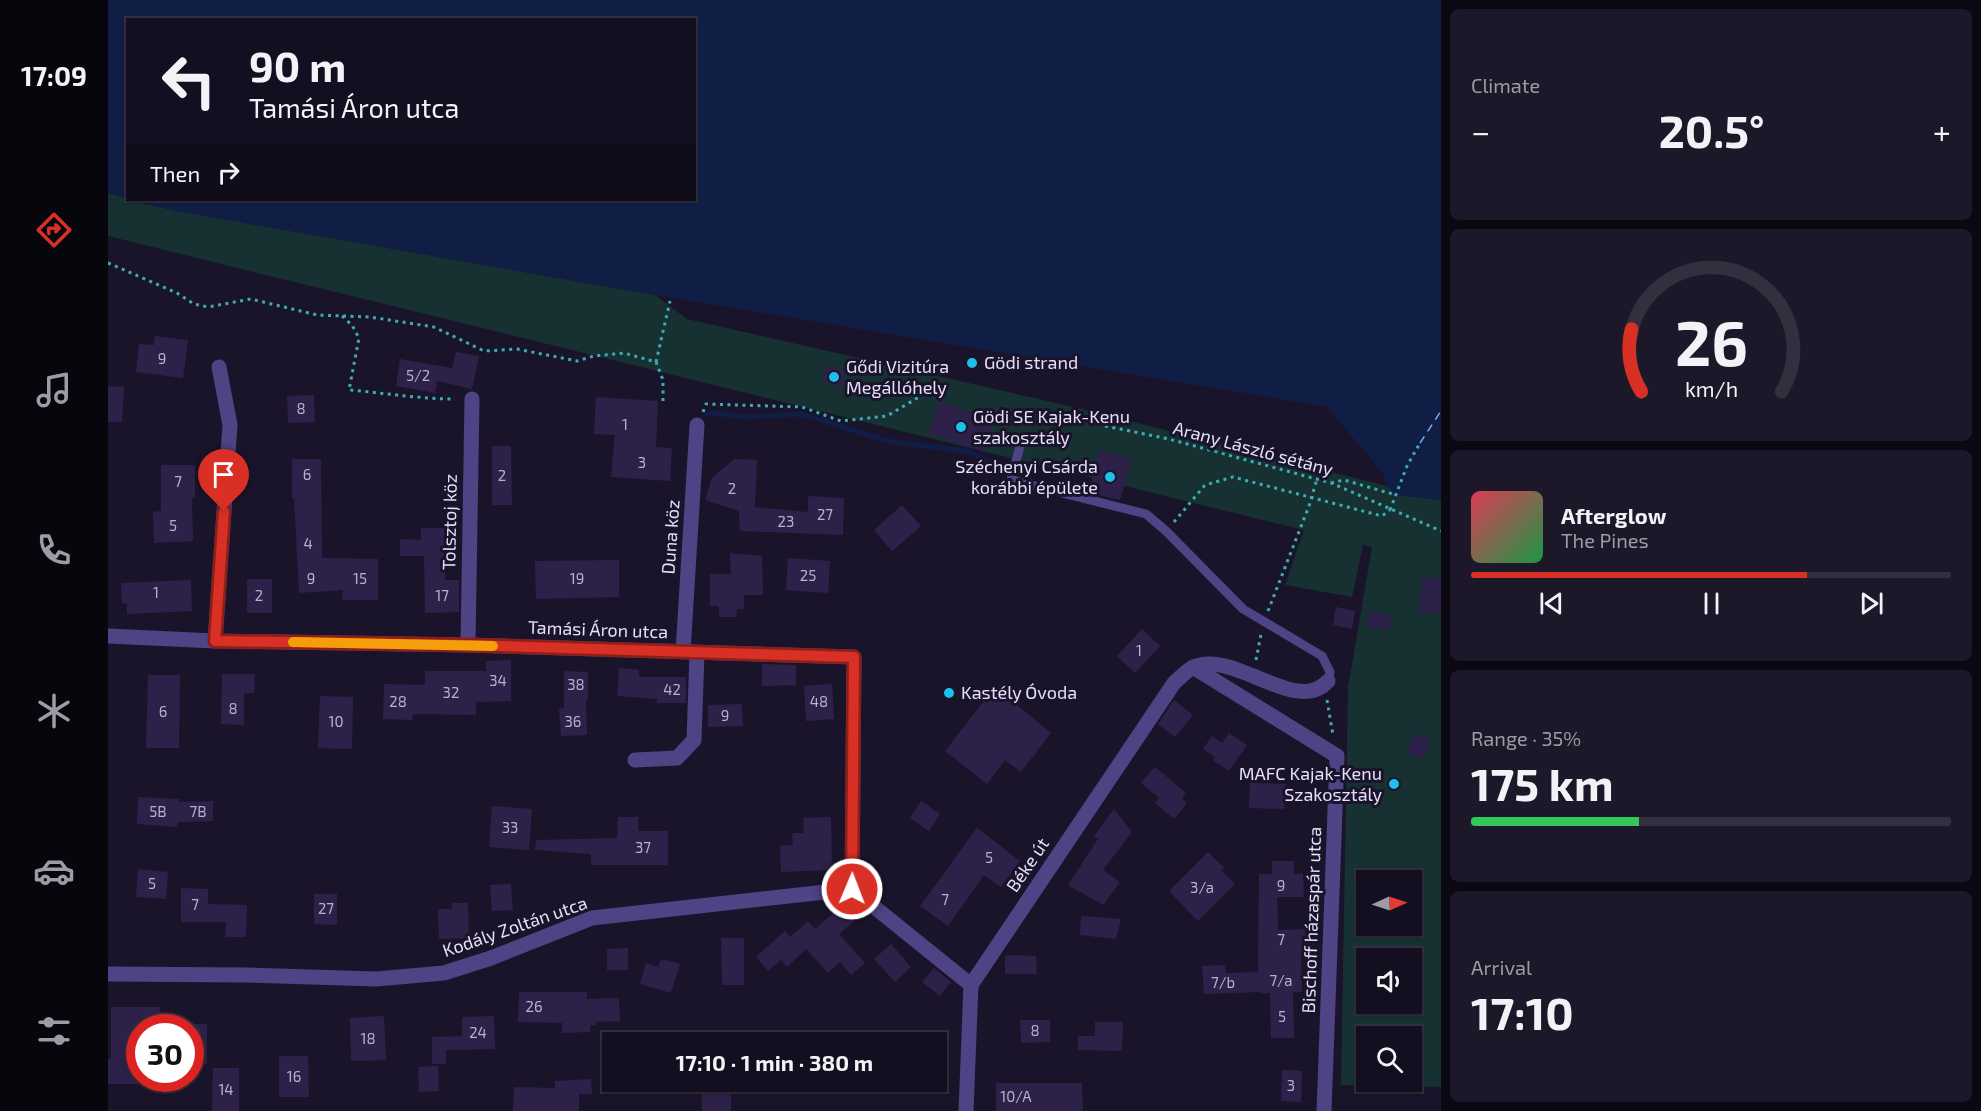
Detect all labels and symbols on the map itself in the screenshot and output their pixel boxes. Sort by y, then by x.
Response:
house number: 9 [158,349,166,367]
place label: Gödi strand [984,351,1078,373]
place label: Gődi Vizitúra Megállóhely [846,355,949,398]
marker: Gödi strand [965,356,979,370]
house number: 5/2 [406,366,430,384]
marker: Gődi Vizitúra Megállóhely [827,370,841,384]
house number: 8 [296,399,306,417]
place label: Gödi SE Kajak-Kenu szakosztály [973,405,1130,448]
house number: 1 [622,415,628,433]
street label: Arany László sétány [1171,416,1336,480]
marker: Gödi SE Kajak-Kenu szakosztály [954,420,968,434]
pin [198,449,249,511]
house number: 3 [638,453,646,471]
place label: Széchenyi Csárda korábbi épülete [955,455,1098,498]
house number: 6 [303,465,311,483]
house number: 2 [498,466,506,484]
marker: Széchenyi Csárda korábbi épülete [1103,470,1117,484]
house number: 7 [174,472,182,490]
street label: Tolsztoj köz [437,474,461,570]
house number: 2 [728,479,736,497]
street label: Duna köz [656,499,684,575]
house number: 27 [817,505,833,523]
house number: 23 [778,512,794,530]
house number: 5 [169,516,177,534]
house number: 4 [303,534,313,552]
house number: 25 [800,566,816,584]
house number: 9 [307,569,315,587]
house number: 15 [353,569,367,587]
house number: 19 [570,569,584,587]
house number: 1 [153,583,159,601]
house number: 2 [255,586,263,604]
house number: 17 [435,586,449,604]
street label: Tamási Áron utca [528,616,668,642]
house number: 1 [1136,641,1142,659]
house number: 34 [489,671,507,689]
house number: 38 [567,675,585,693]
house number: 42 [663,680,681,698]
place label: Kastély Óvoda [961,681,1077,703]
house number: 32 [443,683,459,701]
marker: Kastély Óvoda [942,686,956,700]
house number: 28 [389,692,407,710]
house number: 48 [810,692,828,710]
house number: 8 [228,699,238,717]
house number: 6 [159,702,167,720]
house number: 9 [721,706,729,724]
house number: 10 [328,712,344,730]
house number: 36 [565,712,581,730]
place label: MAFC Kajak-Kenu Szakosztály [1239,762,1382,805]
marker: MAFC Kajak-Kenu Szakosztály [1387,777,1401,791]
house number: 5B [149,802,167,820]
house number: 7B [190,802,206,820]
house number: 33 [502,818,518,836]
street label: Bischoff házaspár utca [1297,826,1325,1014]
street label: Béke út [1001,833,1053,896]
house number: 37 [635,838,651,856]
house number: 5 [985,848,993,866]
position arrow [820,857,884,921]
north arrow [1356,870,1422,936]
house number: 5 [148,874,156,892]
house number: 9 [1277,876,1285,894]
house number: 3/a [1190,878,1214,896]
house number: 7 [941,890,949,908]
street label: Kodály Zoltán utca [439,891,590,961]
house number: 7 [191,895,199,913]
house number: 27 [318,899,334,917]
house number: 7 [1277,930,1285,948]
house number: 7/a [1269,971,1293,989]
house number: 7/b [1211,973,1235,991]
house number: 26 [525,997,543,1015]
house number: 5 [1278,1007,1286,1025]
speed limit sign: 30 [126,1014,204,1092]
house number: 8 [1030,1021,1040,1039]
house number: 24 [469,1023,487,1041]
house number: 18 [360,1029,376,1047]
house number: 16 [287,1067,301,1085]
house number: 3 [1287,1076,1295,1094]
house number: 14 [218,1080,234,1098]
house number: 10/A [1000,1087,1032,1105]

